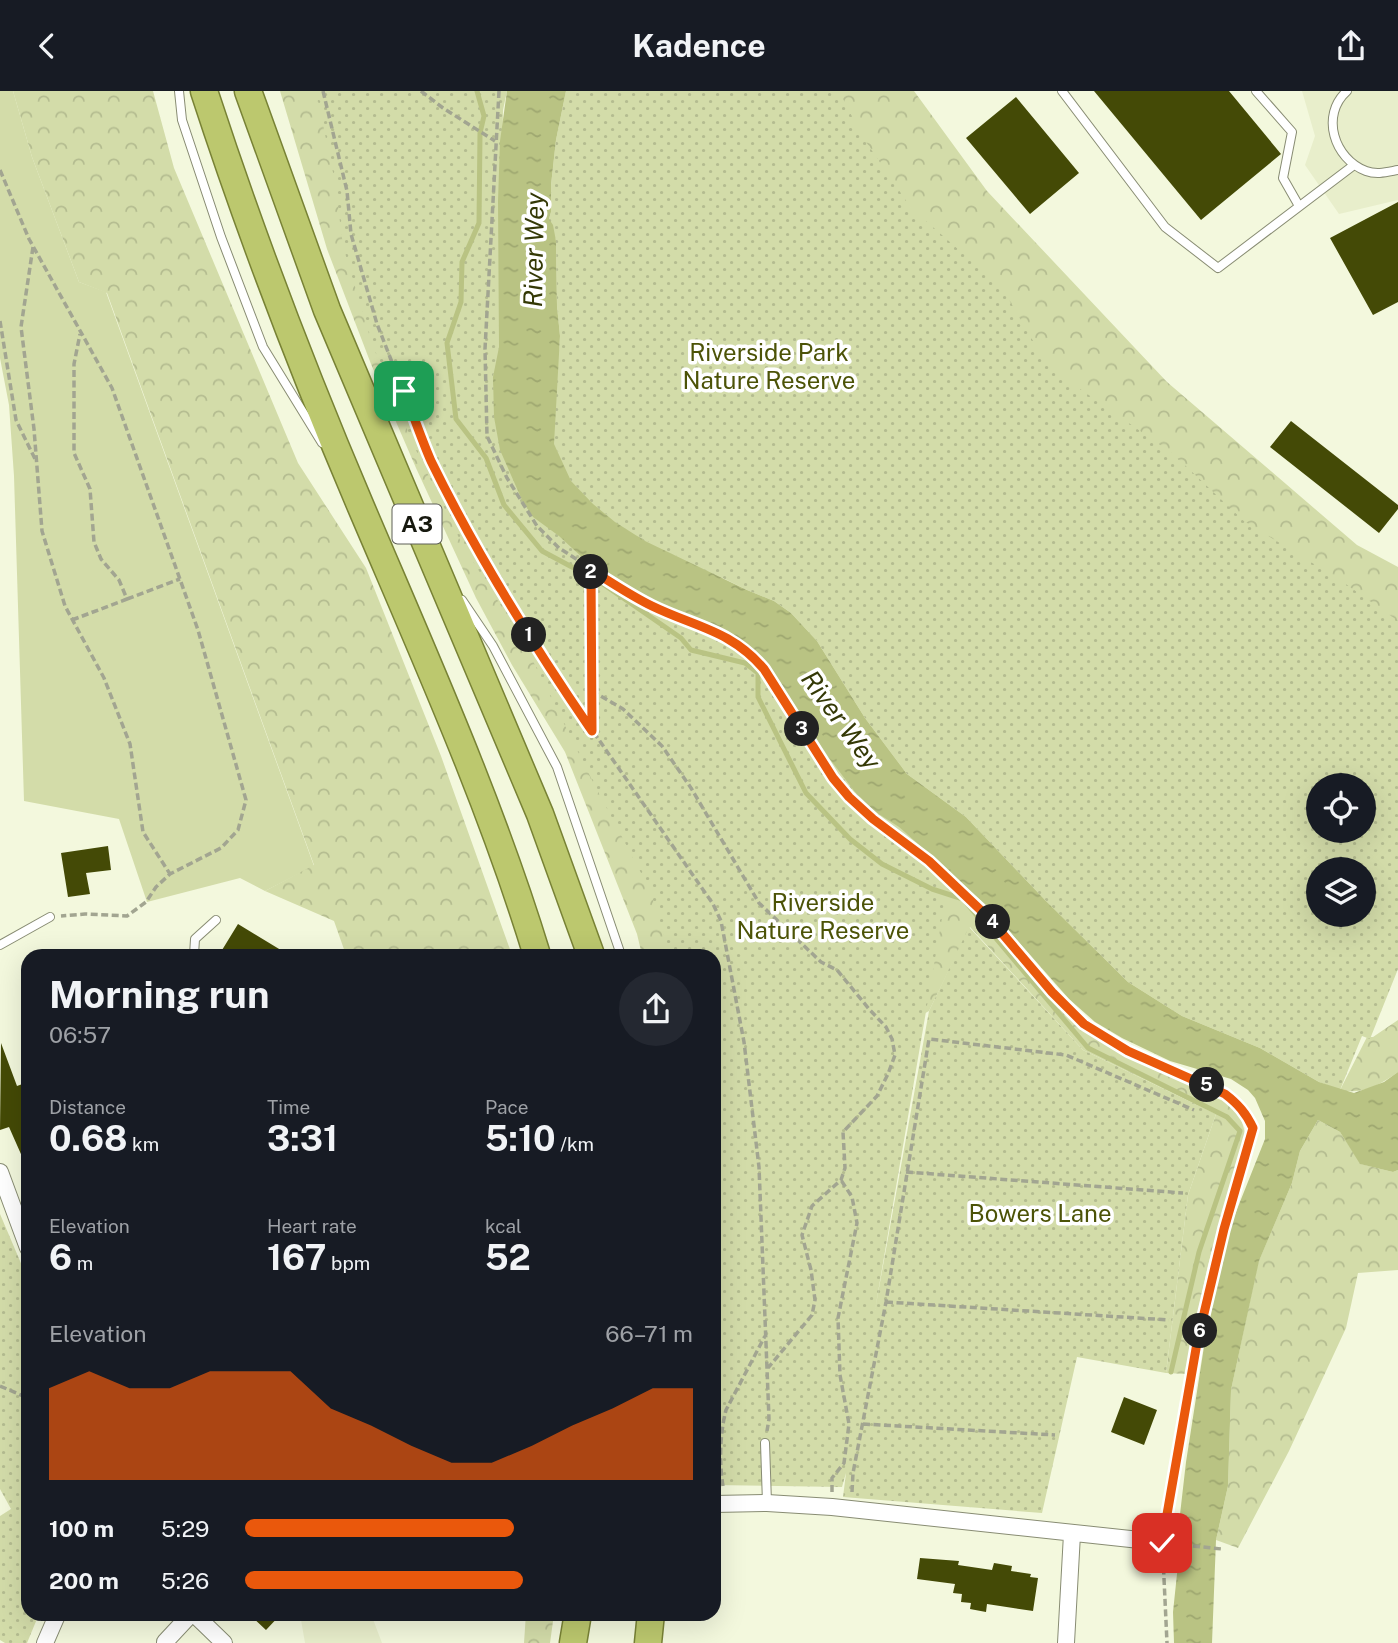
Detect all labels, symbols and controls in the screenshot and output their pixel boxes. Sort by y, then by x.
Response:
icon: back [28,27,66,65]
text: Kadence [632,27,766,64]
icon: share [1332,27,1370,65]
water label: River Wey [517,192,550,308]
park label: Riverside Park Nature Reserve [683,338,855,394]
pin [374,361,434,421]
icon: arrive [385,372,423,410]
road number: A3 [392,505,442,543]
pin: 2 [574,554,608,589]
text: 2 [584,560,597,582]
pin: 1 [512,617,546,653]
text: 1 [524,623,533,645]
water label: River Wey [795,664,888,776]
pin: 3 [784,711,820,747]
text: 3 [795,717,808,739]
map controls [1306,773,1376,927]
button: locate [1306,773,1376,843]
button: layers [1306,857,1376,927]
park label: Riverside Nature Reserve [737,888,909,944]
pin: 4 [976,905,1010,939]
text: 4 [986,910,999,932]
text: Morning run [49,972,270,1017]
button: share [619,972,693,1046]
text: 06:57 [49,1021,111,1048]
pin: 5 [1190,1067,1224,1103]
text: 5 [1200,1073,1213,1095]
text: Distance [49,1096,126,1118]
text: Time [267,1096,310,1118]
text: Pace [485,1096,528,1118]
text: 0.68 [49,1118,127,1159]
text: 3:31 [267,1118,338,1159]
text: 5:10 [485,1118,556,1159]
text: km [127,1133,159,1155]
text: /km [556,1133,594,1155]
park label: Bowers Lane [968,1199,1112,1227]
text: Elevation [49,1215,130,1237]
text: Heart rate [267,1215,357,1237]
text: kcal [485,1215,522,1237]
text: 6 [49,1237,72,1278]
text: 167 [267,1237,326,1278]
text: 52 [485,1237,531,1278]
text: m [72,1252,93,1274]
text: bpm [326,1252,370,1274]
pin: 6 [1182,1313,1218,1349]
text: 6 [1193,1319,1206,1341]
text: Elevation [49,1320,147,1347]
text: 66–71 m [605,1320,693,1347]
pin [1132,1513,1192,1573]
text: 100 m [49,1515,114,1542]
text: 5:29 [161,1515,209,1542]
icon: check [1143,1524,1181,1562]
text: 200 m [49,1567,119,1594]
text: 5:26 [161,1567,209,1594]

